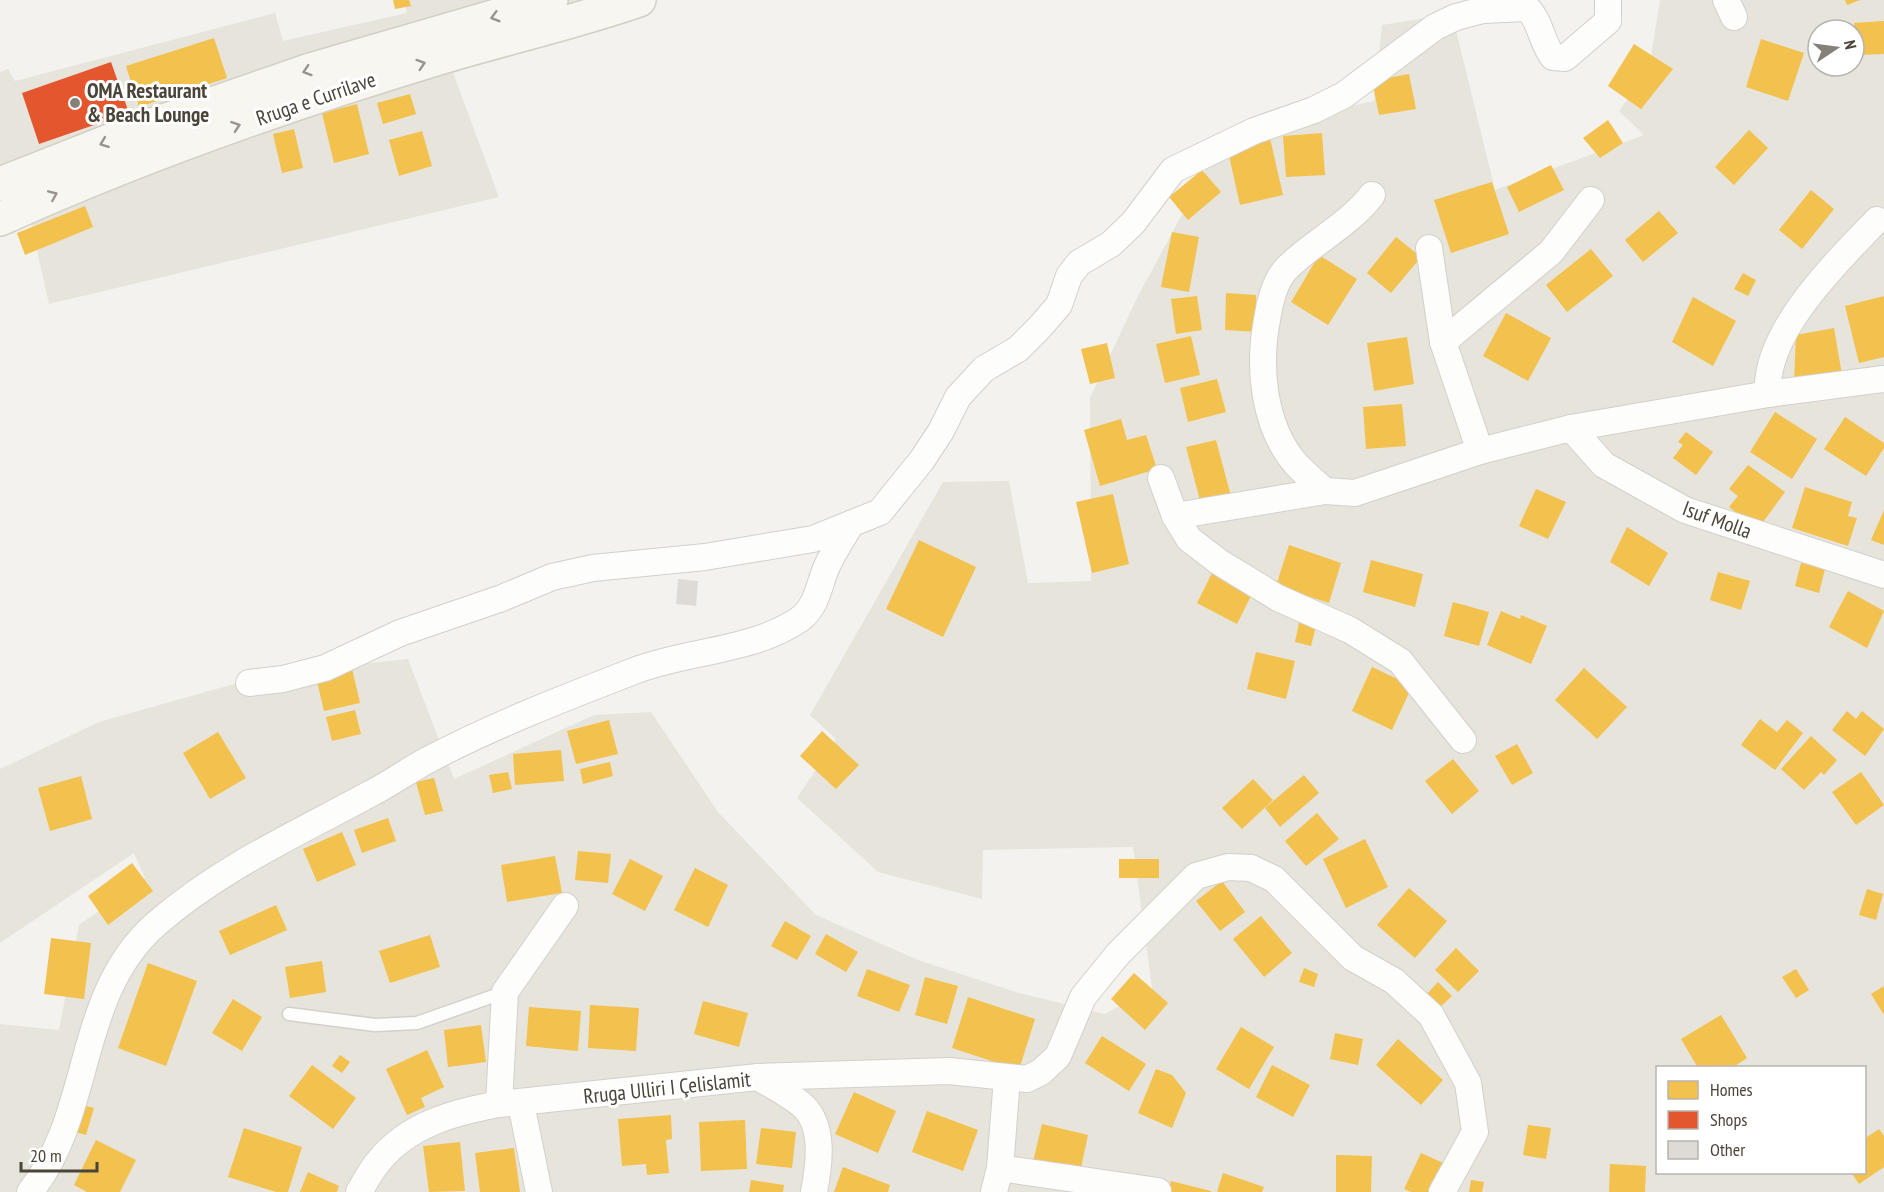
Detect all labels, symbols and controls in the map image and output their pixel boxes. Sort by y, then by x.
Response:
one-way arrow [490,10,501,22]
north arrow [1806,18,1866,78]
text: N [1840,38,1861,51]
one-way arrow [415,59,426,72]
one-way arrow [302,64,313,77]
street label: Rruga e Currilave [253,65,379,132]
place label: OMA Restaurant & Beach Lounge [87,77,209,128]
marker: OMA Restaurant & Beach Lounge [68,96,82,110]
one-way arrow [230,121,241,133]
one-way arrow [99,136,110,148]
one-way arrow [47,190,58,202]
street label: Isuf Molla [1679,495,1755,544]
street label: Rruga Ulliri I Çelislamit [582,1065,752,1110]
legend [1656,1066,1866,1174]
text: Homes [1710,1078,1753,1101]
text: Shops [1710,1108,1747,1131]
scale bar [21,1135,98,1173]
text: Other [1710,1138,1745,1161]
text: 20 m [30,1144,62,1167]

